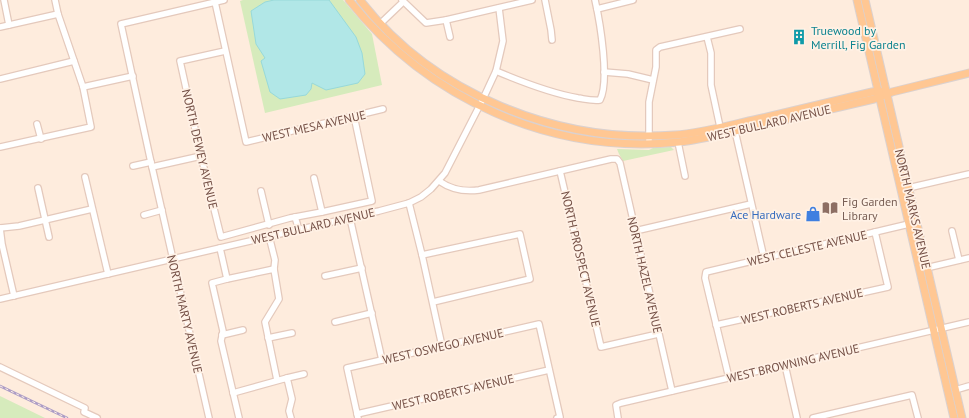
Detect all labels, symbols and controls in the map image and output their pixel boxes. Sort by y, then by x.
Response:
place label: Truewood by Merrill, Fig Garden [811,23,906,52]
building icon: Truewood by Merrill, Fig Garden [790,28,808,46]
street label: NORTH DEWEY AVENUE [179,88,221,210]
street label: WEST BULLARD AVENUE [706,101,832,145]
street label: WEST MESA AVENUE [261,107,367,145]
street label: NORTH MARKS AVENUE [892,147,934,271]
street label: NORTH PROSPECT AVENUE [558,189,604,329]
place label: Fig Garden Library [842,194,898,223]
library icon: Fig Garden Library [821,199,839,217]
street label: WEST BULLARD AVENUE [250,204,376,248]
shop icon: Ace Hardware [804,205,822,223]
place label: Ace Hardware [730,207,801,222]
street label: NORTH HAZEL AVENUE [624,215,666,335]
street label: WEST CELESTE AVENUE [746,227,868,269]
street label: NORTH MARTY AVENUE [164,253,206,375]
street label: WEST ROBERTS AVENUE [740,285,864,327]
street label: WEST OSWEGO AVENUE [381,325,505,367]
street label: WEST BROWNING AVENUE [725,340,861,386]
street label: WEST ROBERTS AVENUE [391,371,515,413]

